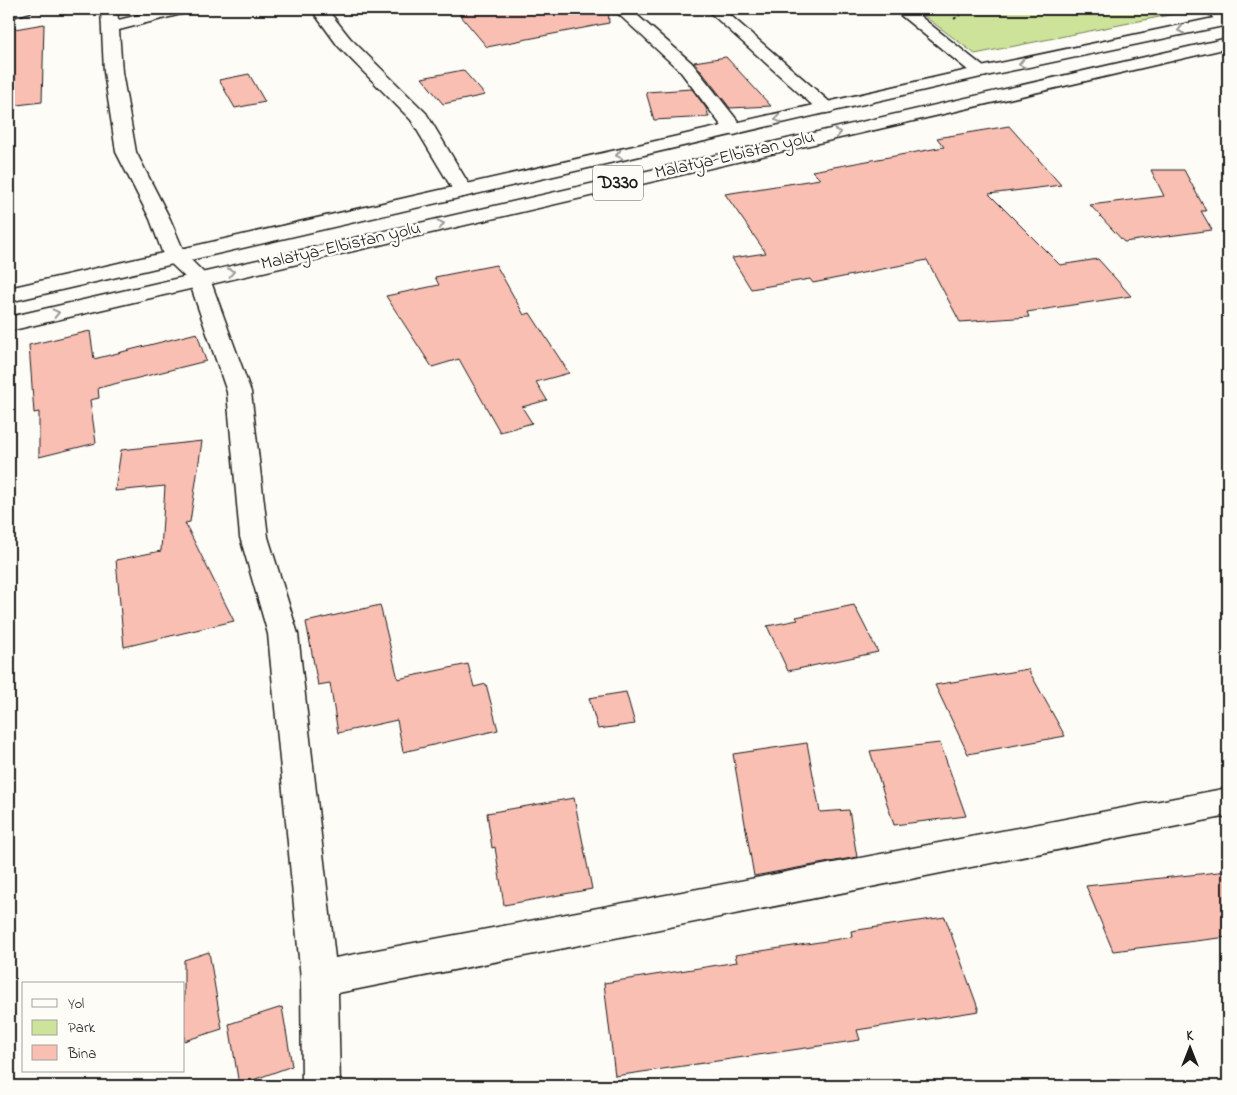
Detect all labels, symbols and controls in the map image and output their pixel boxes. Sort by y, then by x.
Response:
one-way arrow [1176,24,1185,35]
one-way arrow [1017,58,1026,68]
one-way arrow [773,113,782,124]
street label: Malatya-Elbistan yolu [652,125,818,187]
one-way arrow [834,128,843,139]
one-way arrow [615,149,624,160]
road number: D330 [593,166,643,200]
street label: Malatya-Elbistan yolu [258,216,424,278]
one-way arrow [437,219,445,230]
one-way arrow [227,267,236,278]
one-way arrow [52,308,61,319]
legend [22,982,185,1072]
text: Yol [68,993,84,1015]
text: Park [68,1017,96,1039]
north arrow [1164,1022,1214,1072]
text: K [1187,1026,1195,1047]
text: Bina [67,1043,96,1065]

